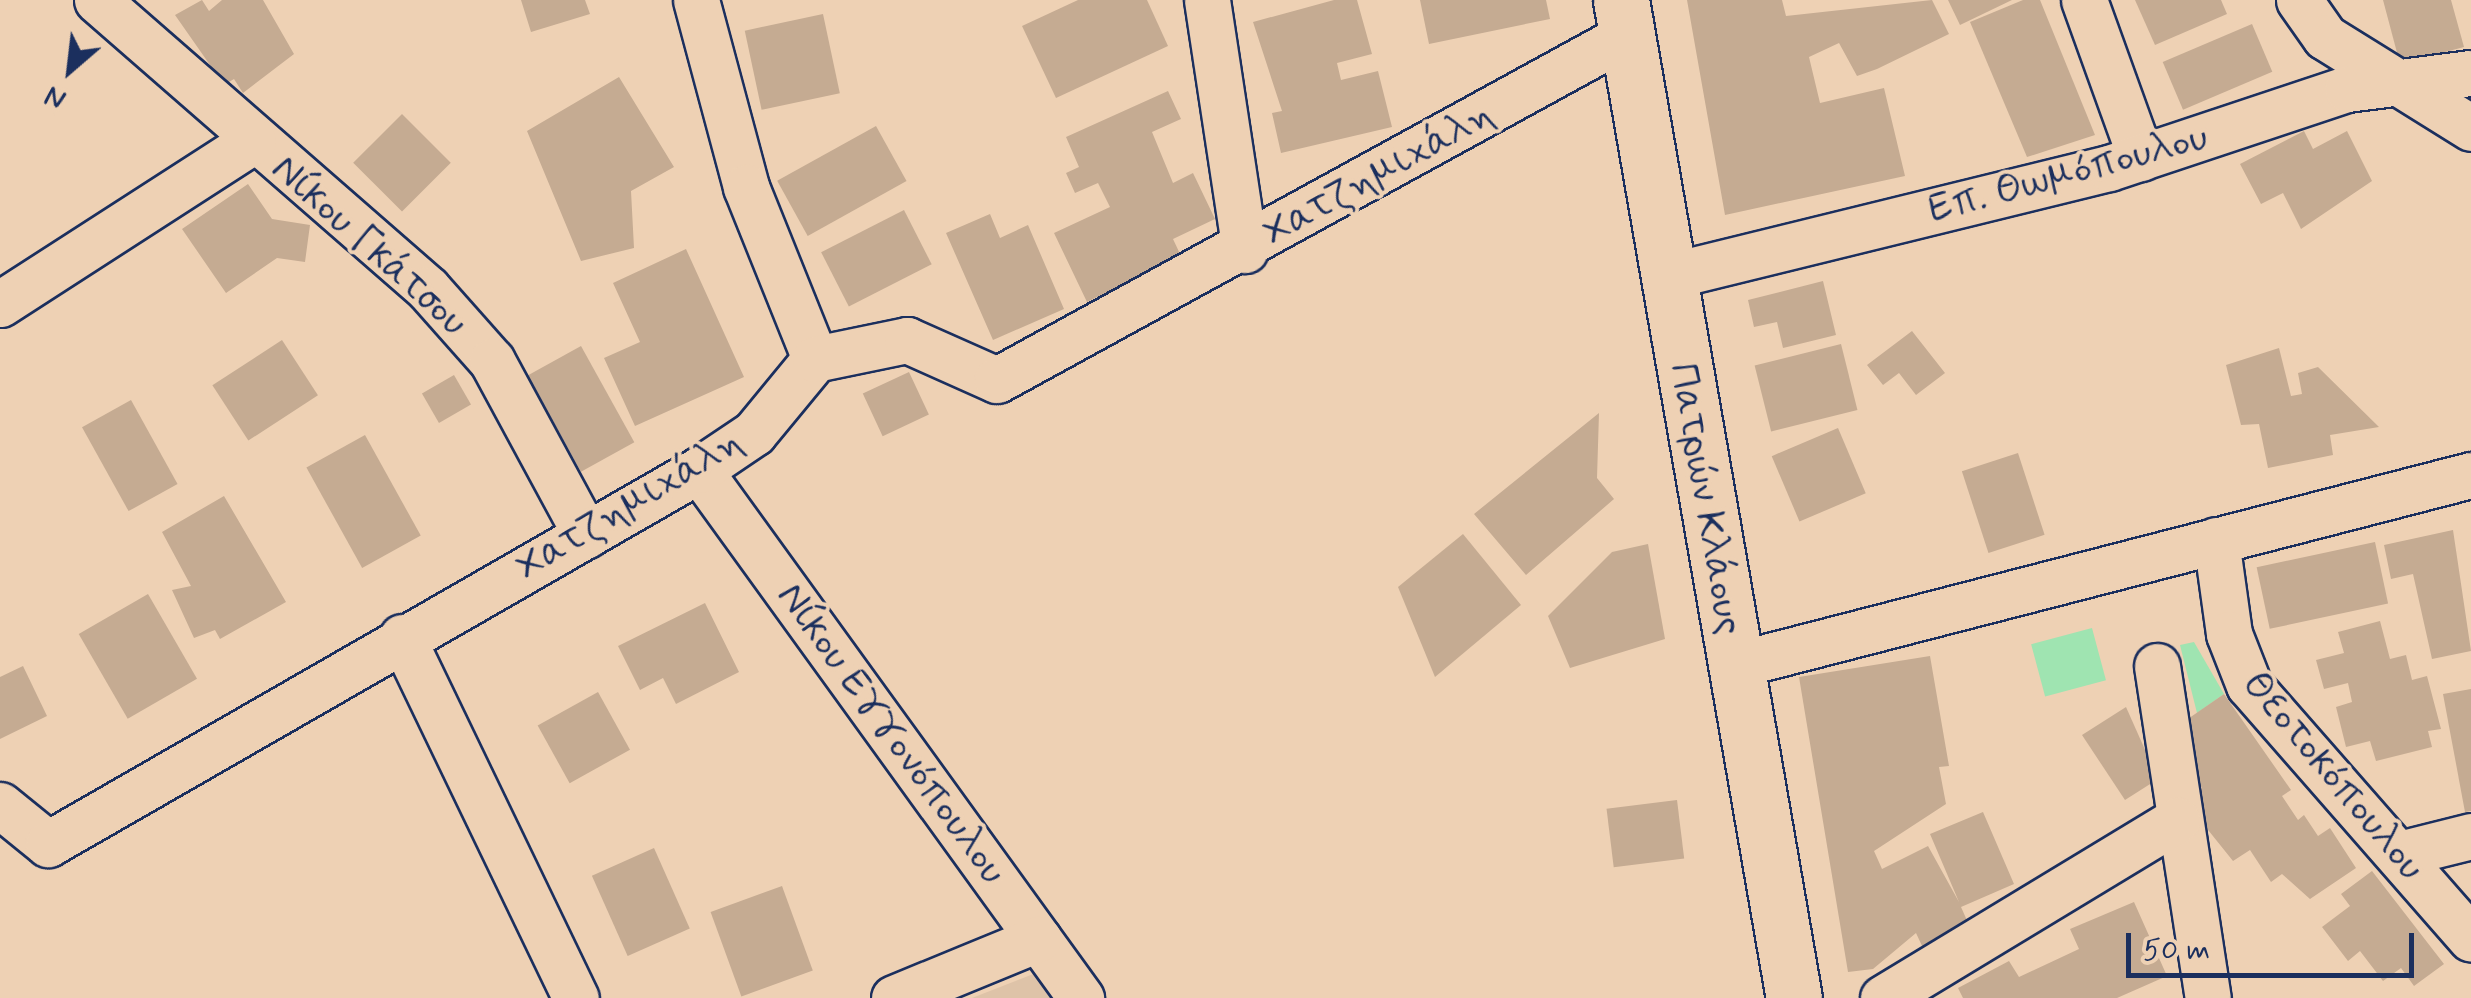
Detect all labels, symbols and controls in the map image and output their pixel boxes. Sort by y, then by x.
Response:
north arrow [20,20,120,120]
text: N [39,76,73,118]
street label: Χατζημιχάλη [1255,91,1503,257]
street label: Επ. Θωμόπουλου [1923,114,2213,234]
street label: Νίκου Γκάτσου [261,145,477,347]
street label: Πατρών Κλάους [1657,359,1753,639]
street label: Χατζημιχάλη [508,418,752,592]
street label: Νίκου Εγγονόπουλου [766,574,1016,894]
street label: Θεοτοκόπουλου [2231,661,2435,891]
scale bar [2131,913,2418,975]
text: 50 m [2143,931,2210,970]

